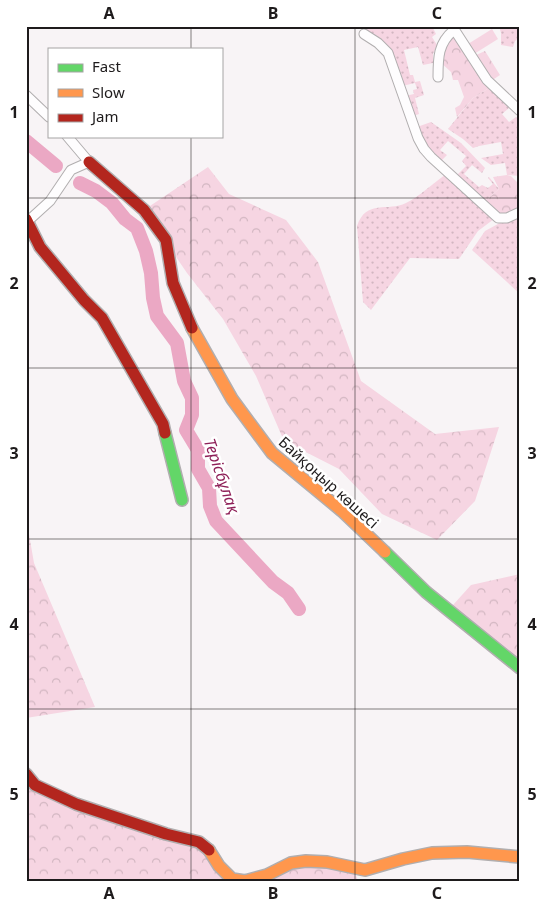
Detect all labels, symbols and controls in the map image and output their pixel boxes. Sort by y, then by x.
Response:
text: A [103,2,115,24]
text: B [268,2,278,24]
text: C [432,2,442,24]
legend [48,48,222,138]
text: Fast [92,56,121,76]
text: Slow [92,82,125,102]
text: 1 [9,101,19,123]
text: 1 [527,101,537,123]
text: Jam [90,106,119,126]
text: 2 [9,272,19,294]
text: 2 [527,272,537,294]
street label: Байқоңыр көшесі [275,432,383,532]
water label: Терісбұлақ [199,435,245,517]
text: 3 [9,442,19,464]
text: 3 [527,442,537,464]
text: 4 [9,613,19,635]
text: 4 [527,613,537,635]
text: 5 [9,783,19,805]
text: 5 [527,783,537,805]
text: A [103,882,115,904]
text: B [268,882,278,904]
text: C [432,882,442,904]

